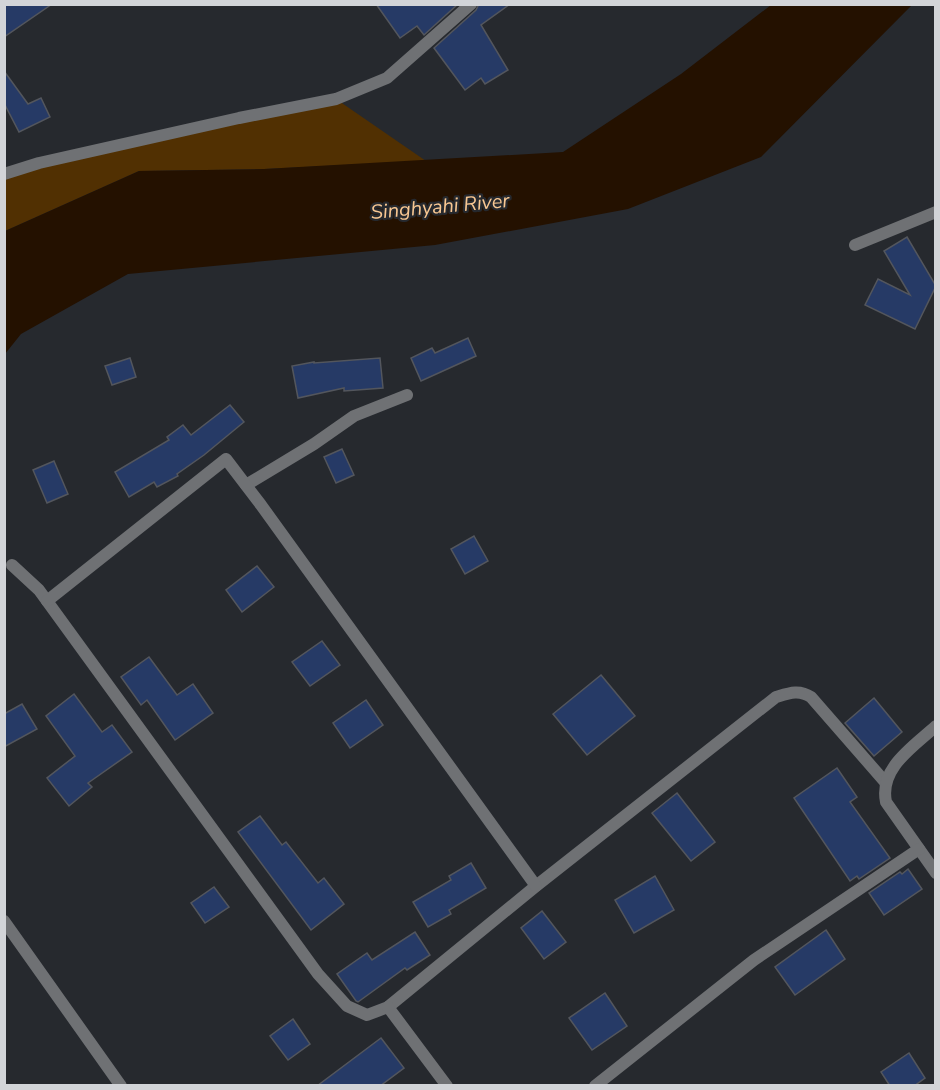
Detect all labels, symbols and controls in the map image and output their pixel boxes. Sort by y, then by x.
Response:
water label: Singhyahi River [370,187,511,226]

